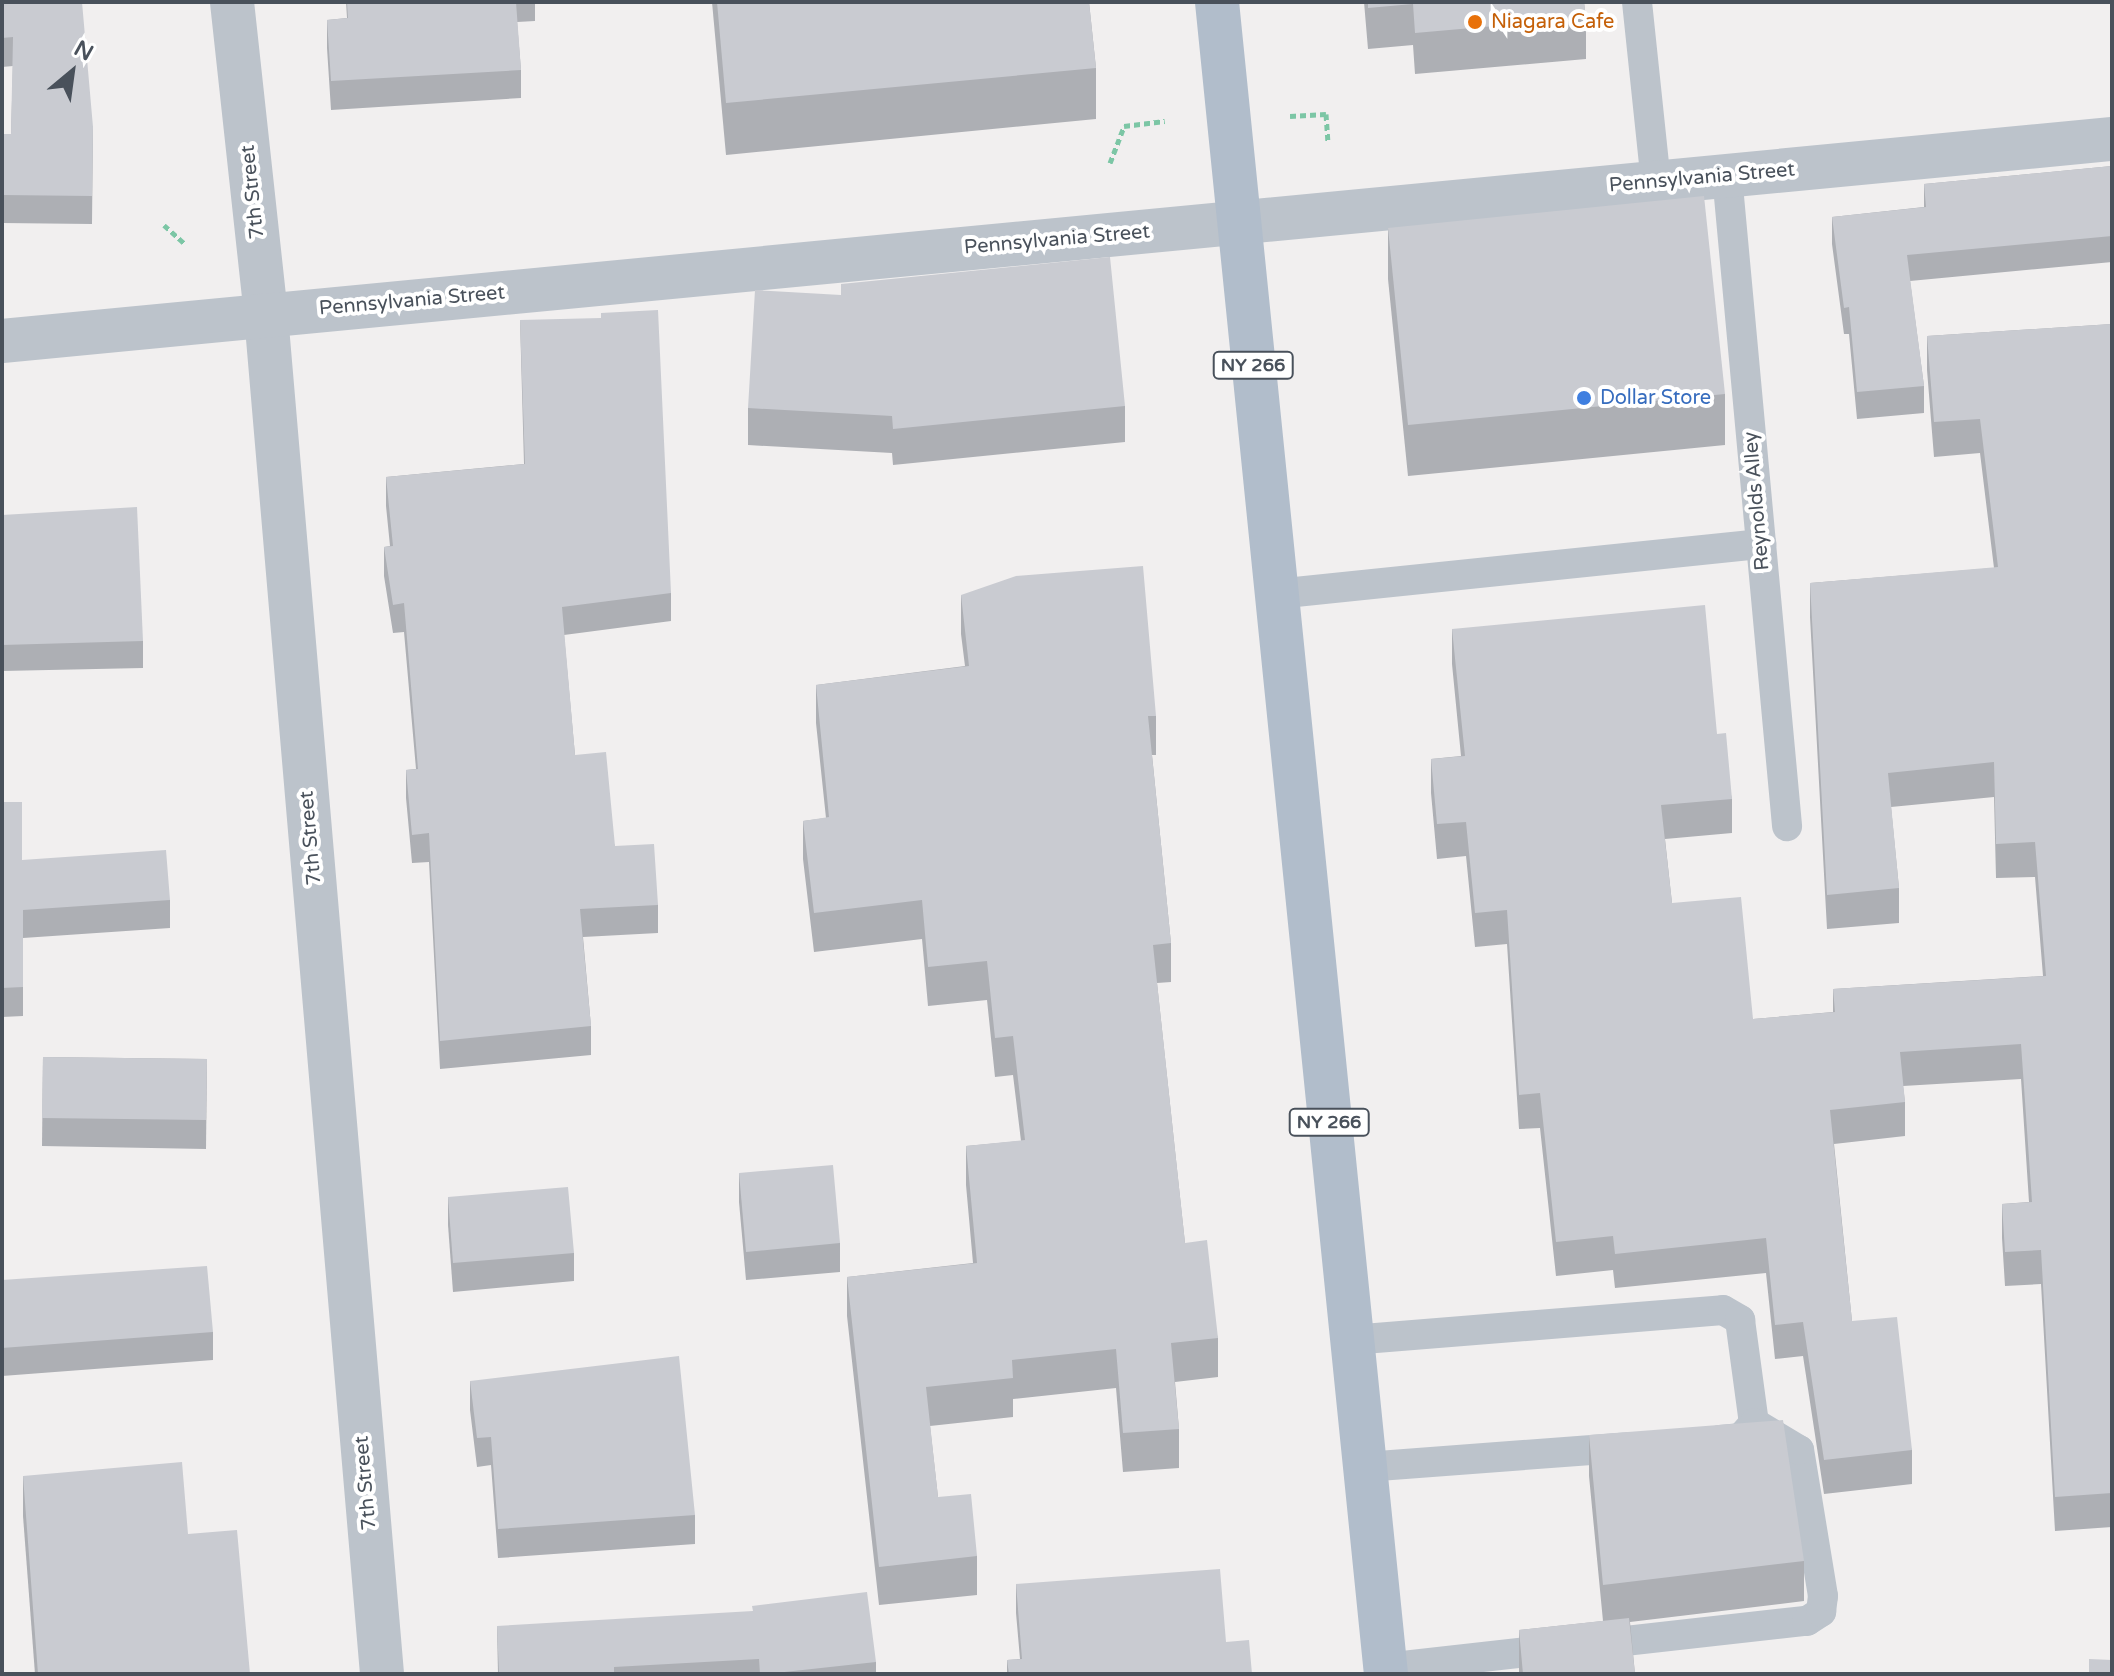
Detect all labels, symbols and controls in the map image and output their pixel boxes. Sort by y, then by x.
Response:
place label: Niagara Cafe [1491,10,1614,34]
marker: Niagara Cafe [1466,13,1484,31]
north arrow [32,32,112,112]
text: N [70,35,98,67]
street label: 7th Street [236,144,270,240]
street label: Pennsylvania Street [1608,158,1796,198]
street label: Pennsylvania Street [963,220,1151,260]
street label: Pennsylvania Street [318,281,506,321]
road number: NY 266 [1211,351,1295,379]
place label: Dollar Store [1600,386,1711,410]
marker: Dollar Store [1575,389,1593,407]
street label: Reynolds Alley [1739,430,1775,572]
street label: 7th Street [295,790,327,886]
road number: NY 266 [1287,1108,1371,1136]
street label: 7th Street [350,1435,382,1531]

